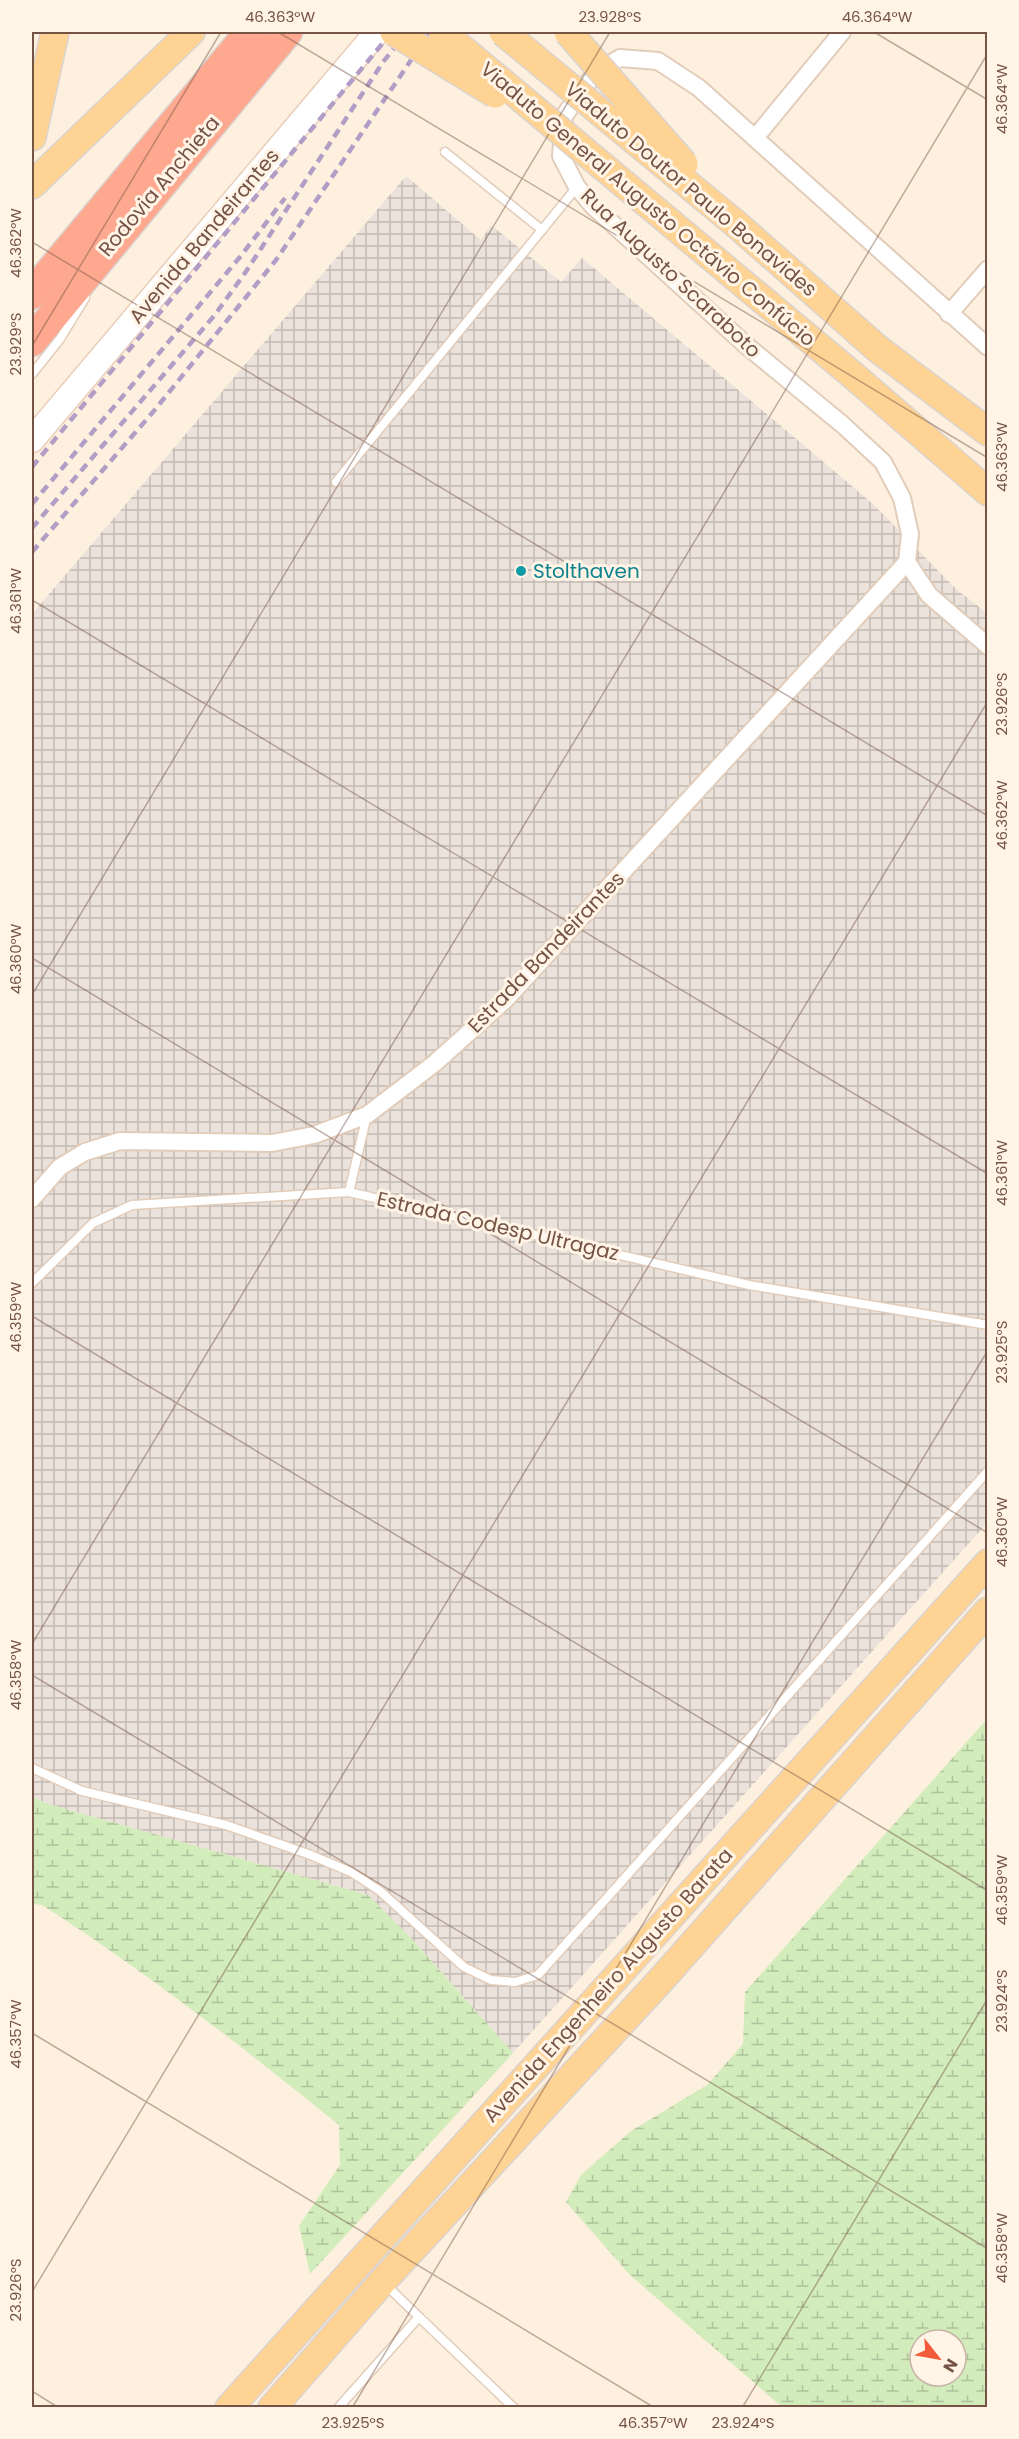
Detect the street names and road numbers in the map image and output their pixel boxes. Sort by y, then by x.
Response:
street label: Viaduto General Augusto Octávio Confúcio [474,55,822,353]
street label: Viaduto Doutor Paulo Bonavides [559,75,823,303]
street label: Rodovia Anchieta [92,110,226,262]
street label: Avenida Bandeirantes [122,143,286,329]
street label: Rua Augusto Scaraboto [575,182,767,364]
street label: Estrada Bandeirantes [461,865,631,1039]
street label: Estrada Codesp Ultragaz [374,1185,622,1267]
street label: Avenida Engenheiro Augusto Barata [477,1842,739,2128]

